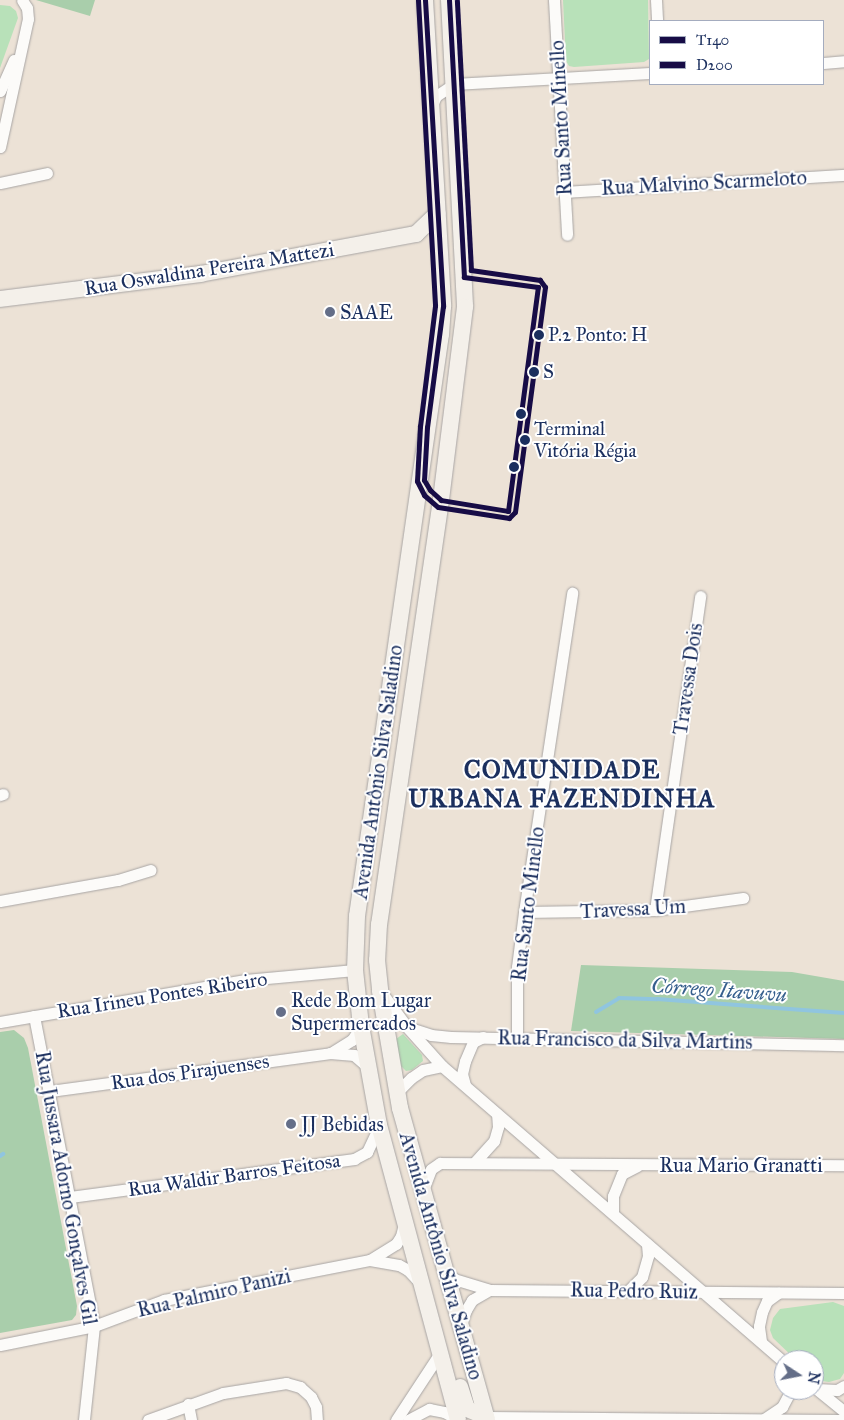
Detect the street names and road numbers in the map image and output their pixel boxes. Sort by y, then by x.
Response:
street label: Rua Santo Minello [545,40,577,196]
street label: Rua Malvino Scarmeloto [601,166,807,200]
street label: Rua Oswaldina Pereira Mattezi [82,237,336,301]
street label: Travessa Dois [668,621,708,737]
street label: Avenida Antônio Silva Saladino [348,643,408,901]
street label: Rua Santo Minello [507,825,549,983]
street label: Travessa Um [579,894,687,924]
street label: Rua Irineu Pontes Ribeiro [55,967,269,1023]
street label: Rua Francisco da Silva Martins [497,1026,753,1054]
street label: Rua Jussara Adorno Gonçalves Gil [30,1049,102,1327]
street label: Rua dos Pirajuenses [109,1049,271,1095]
street label: Avenida Antônio Silva Saladino [394,1129,488,1383]
street label: Rua Waldir Barros Feitosa [126,1148,342,1202]
street label: Rua Mario Granatti [659,1153,823,1177]
street label: Rua Palmiro Panizi [135,1264,293,1322]
street label: Rua Pedro Ruiz [570,1278,698,1304]

